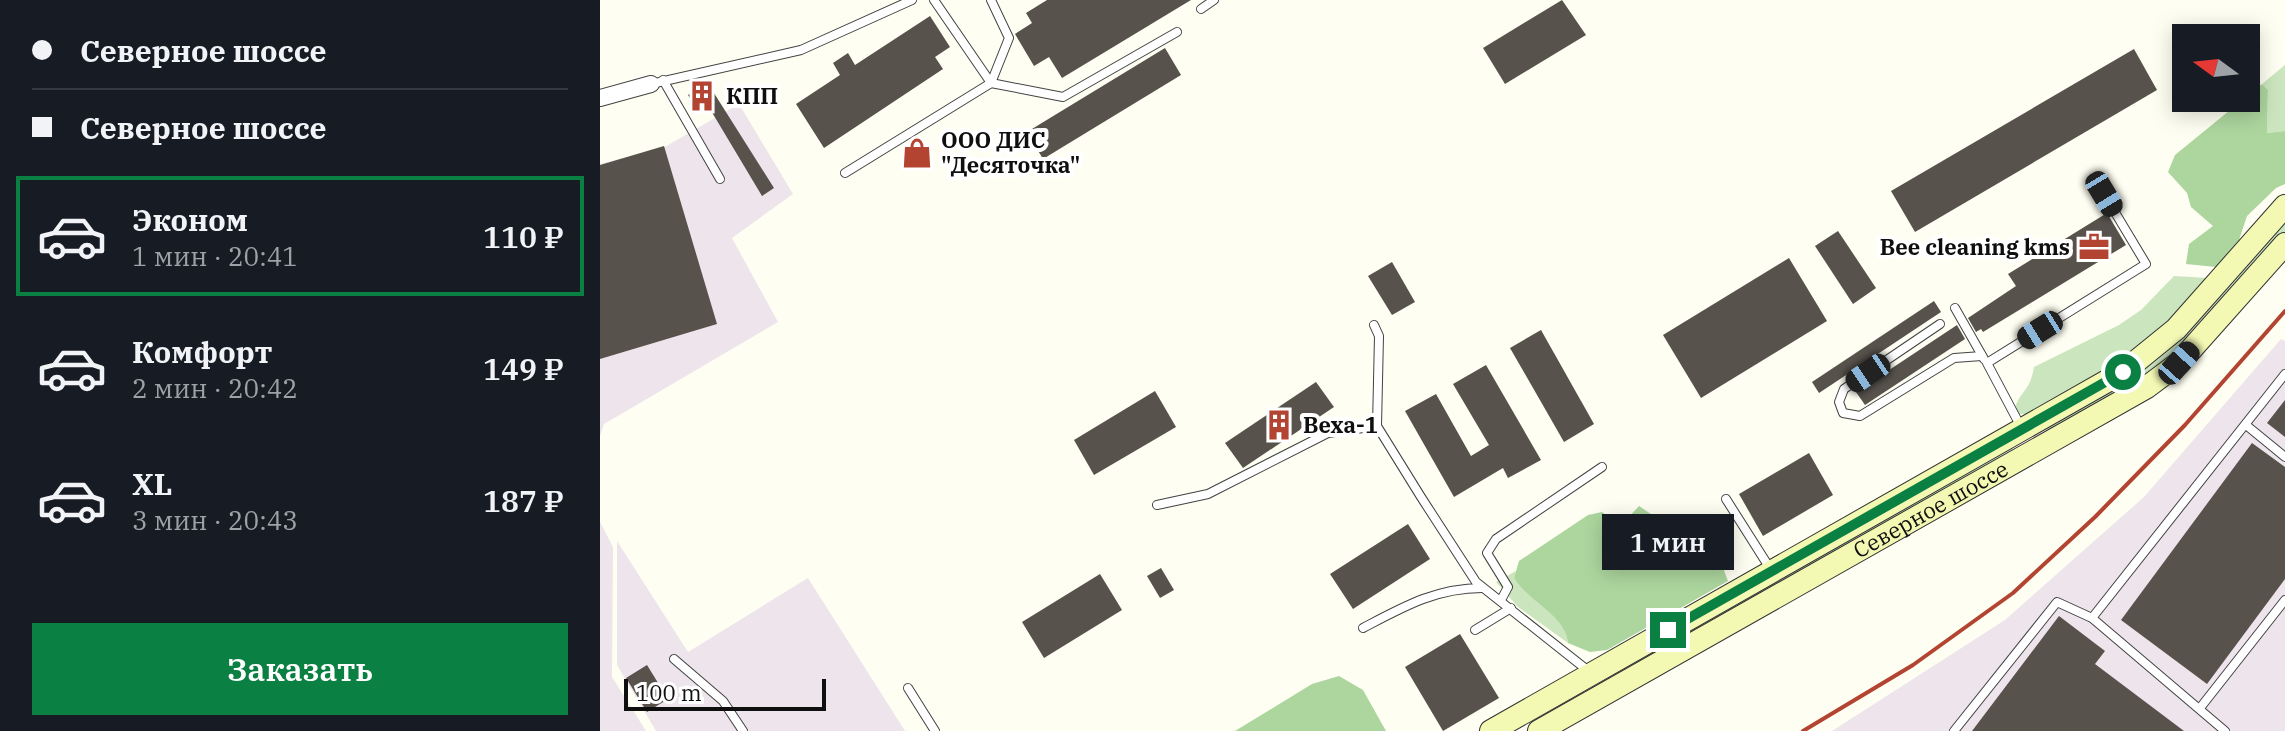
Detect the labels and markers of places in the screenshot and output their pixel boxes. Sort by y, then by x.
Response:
building icon: КПП [685,79,719,113]
place label: КПП [726,81,778,110]
place label: ООО ДИС "Десяточка" [941,125,1080,179]
shop icon: ООО ДИС "Десяточка" [900,136,934,170]
office icon: Bee cleaning kms [2077,230,2111,264]
place label: Bee cleaning kms [1880,232,2070,261]
building icon: Веха-1 [1262,408,1296,442]
place label: Веха-1 [1303,410,1378,439]

